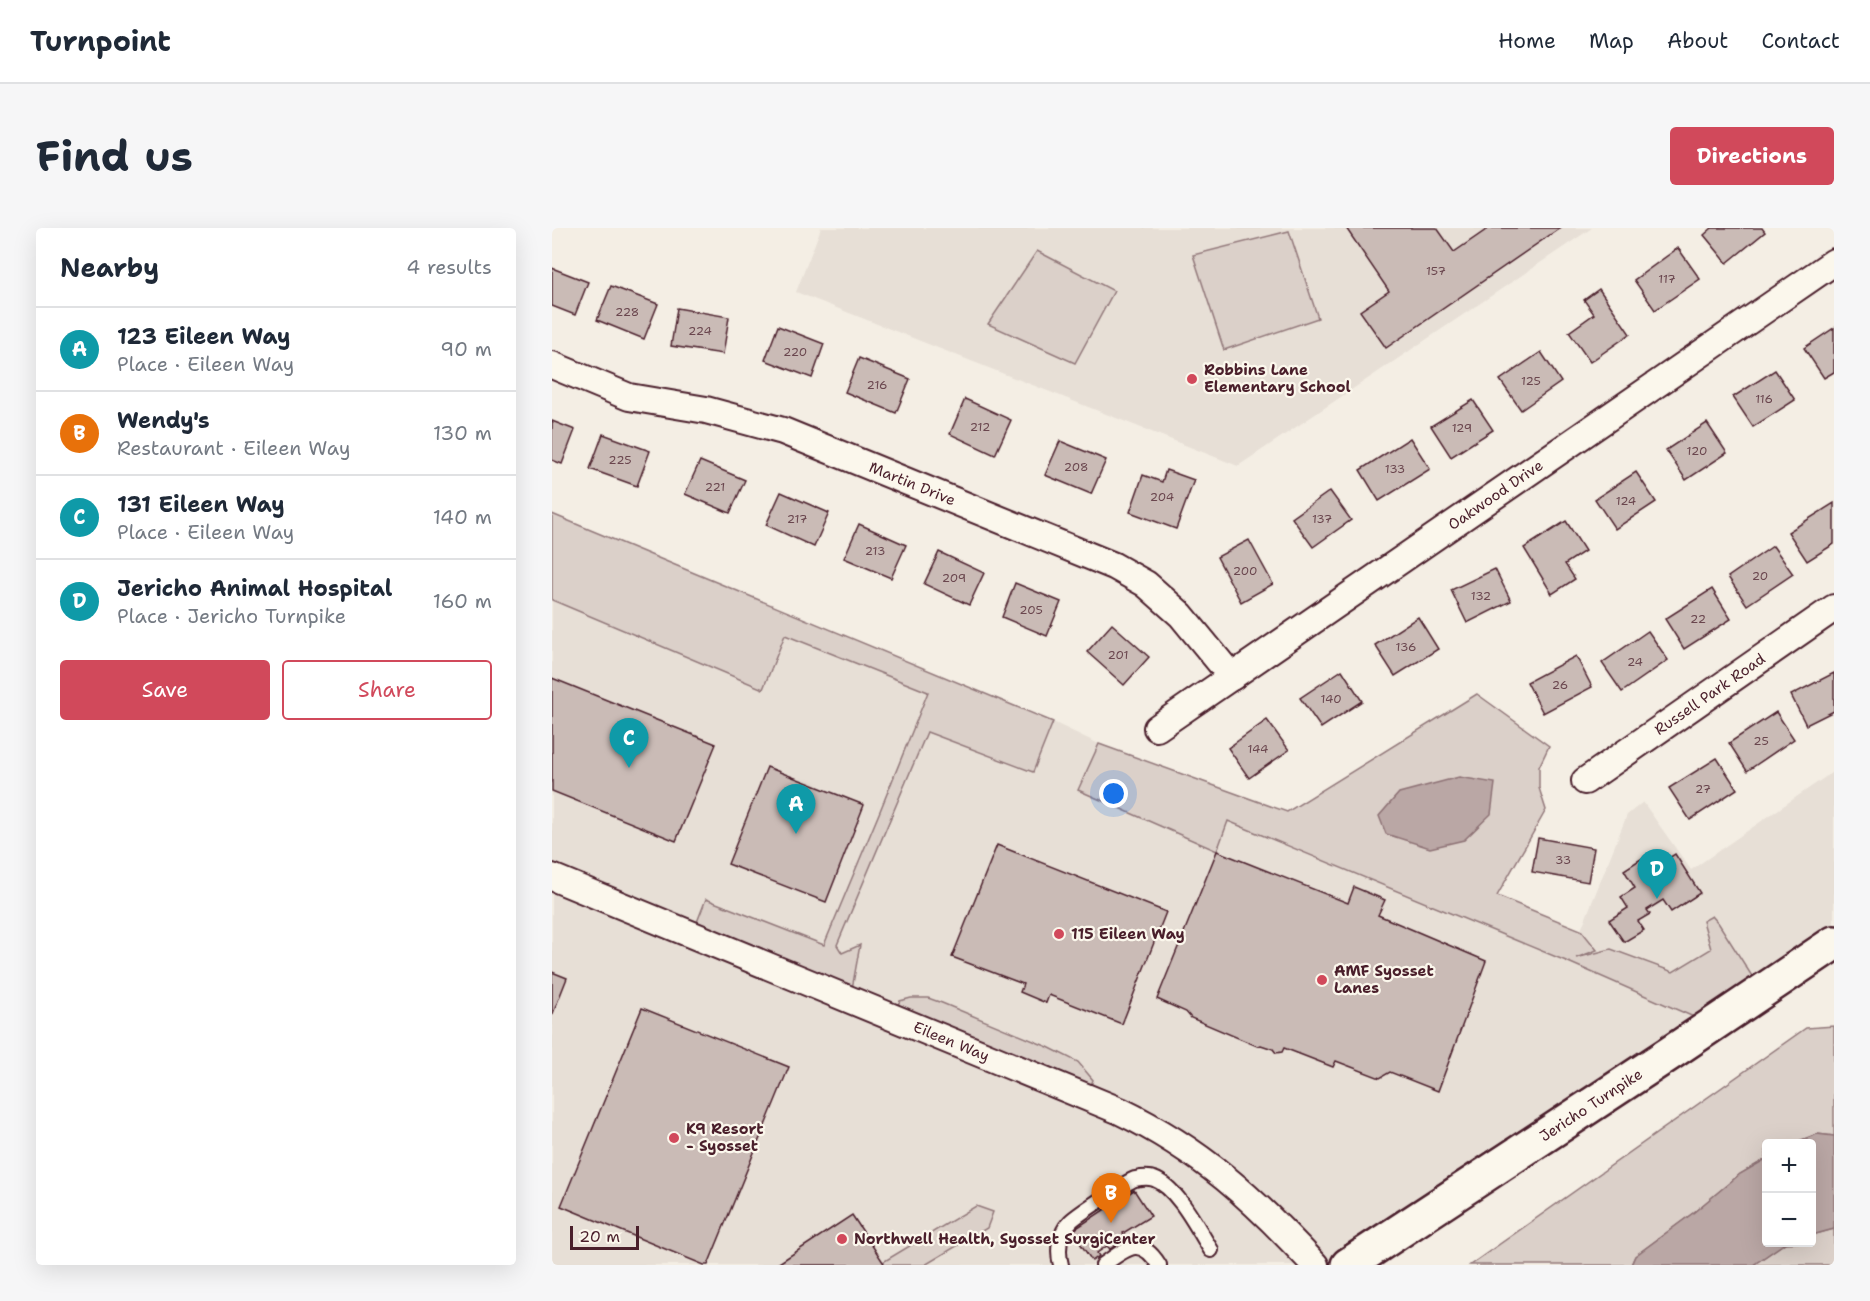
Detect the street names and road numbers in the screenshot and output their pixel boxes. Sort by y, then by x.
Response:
street label: Oakwood Drive [1444,455,1547,535]
street label: Martin Drive [866,457,959,510]
street label: Russell Park Road [1651,649,1769,740]
street label: Eileen Way [910,1017,992,1066]
street label: Jericho Turnpike [1536,1064,1646,1146]

